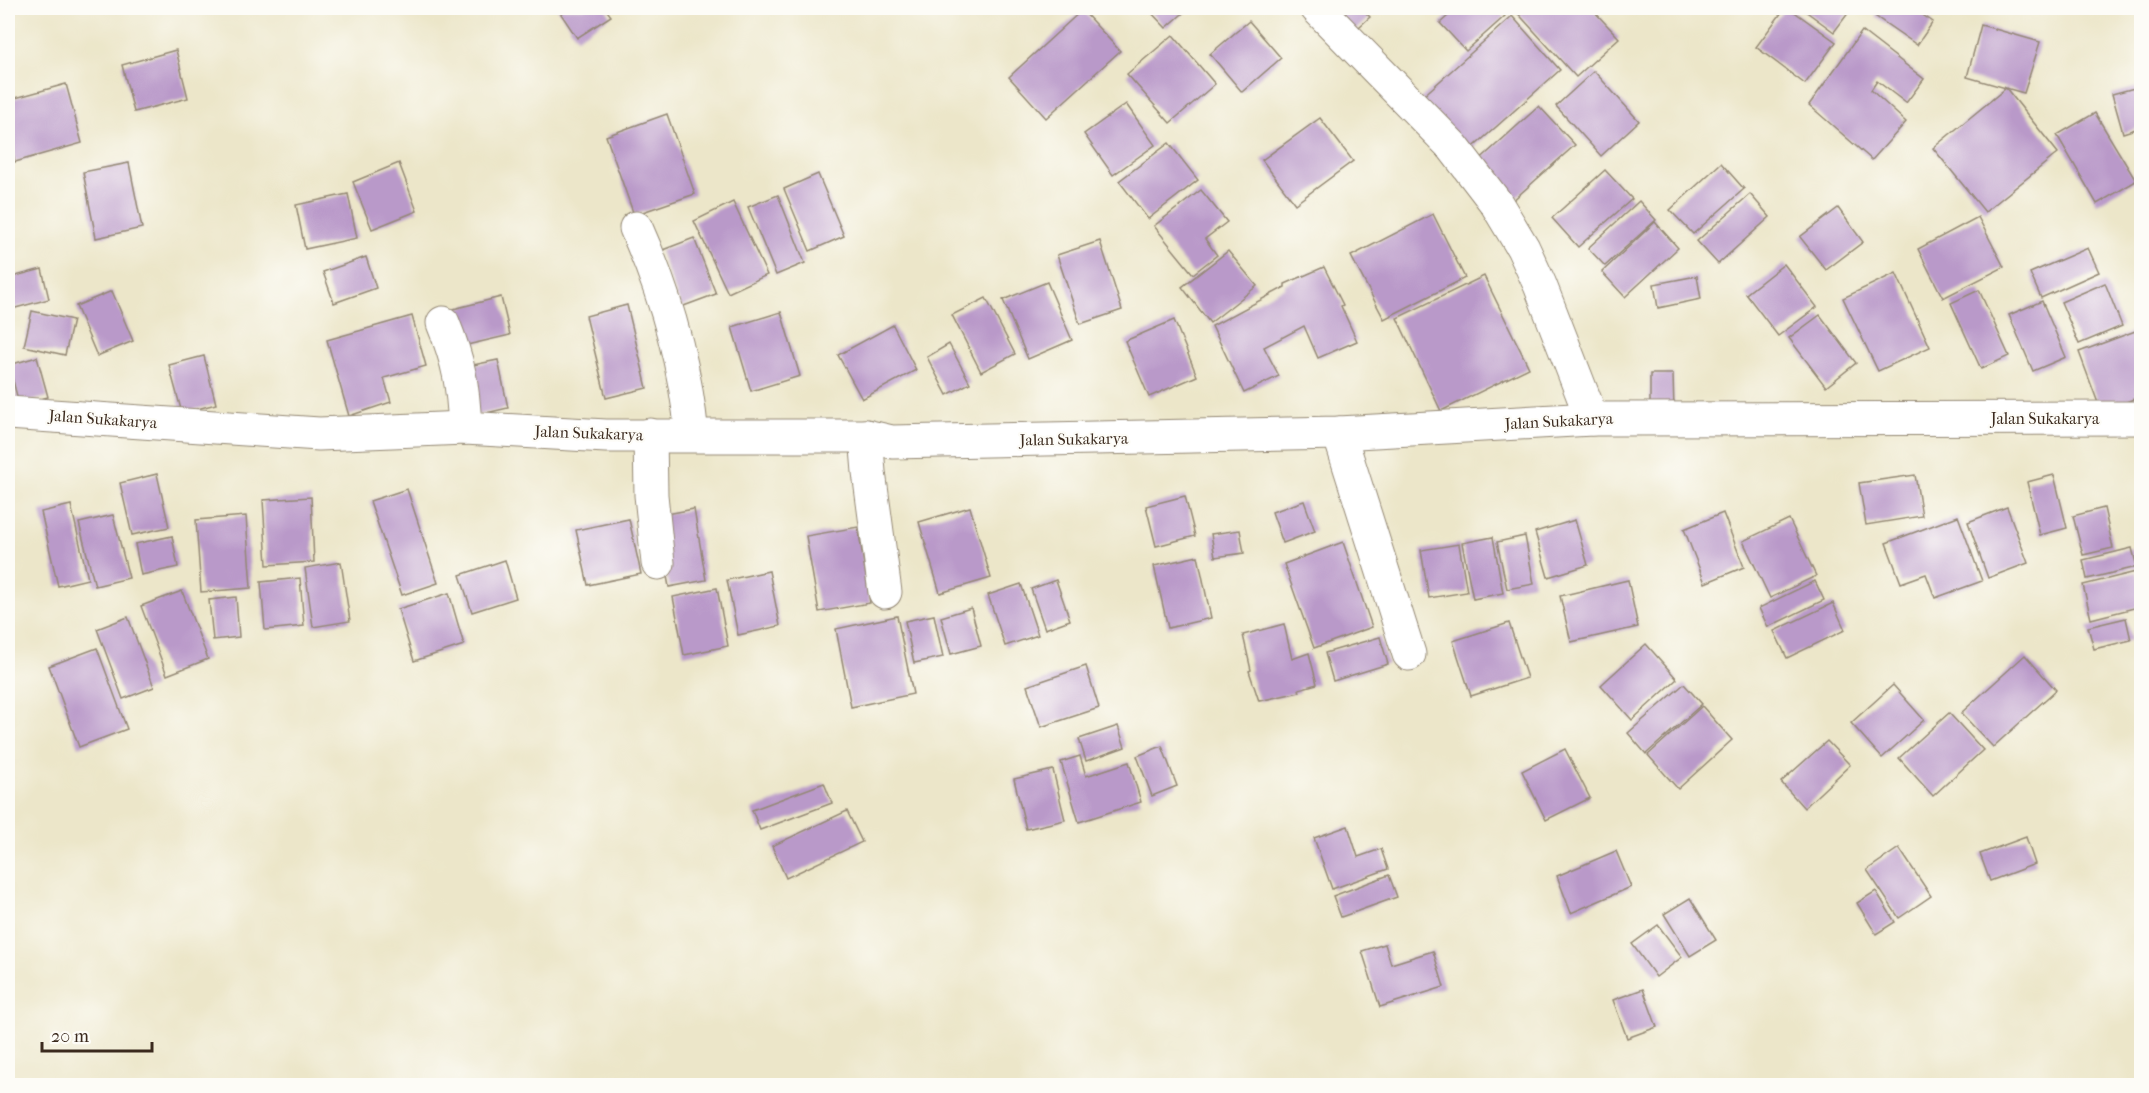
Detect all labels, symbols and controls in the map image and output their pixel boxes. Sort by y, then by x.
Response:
street label: Jalan Sukakarya [46,406,158,432]
street label: Jalan Sukakarya [1502,409,1614,433]
street label: Jalan Sukakarya [1989,409,2100,428]
street label: Jalan Sukakarya [532,422,644,444]
street label: Jalan Sukakarya [1018,429,1129,449]
scale bar [42,1015,152,1053]
text: 20 m [51,1026,89,1047]

